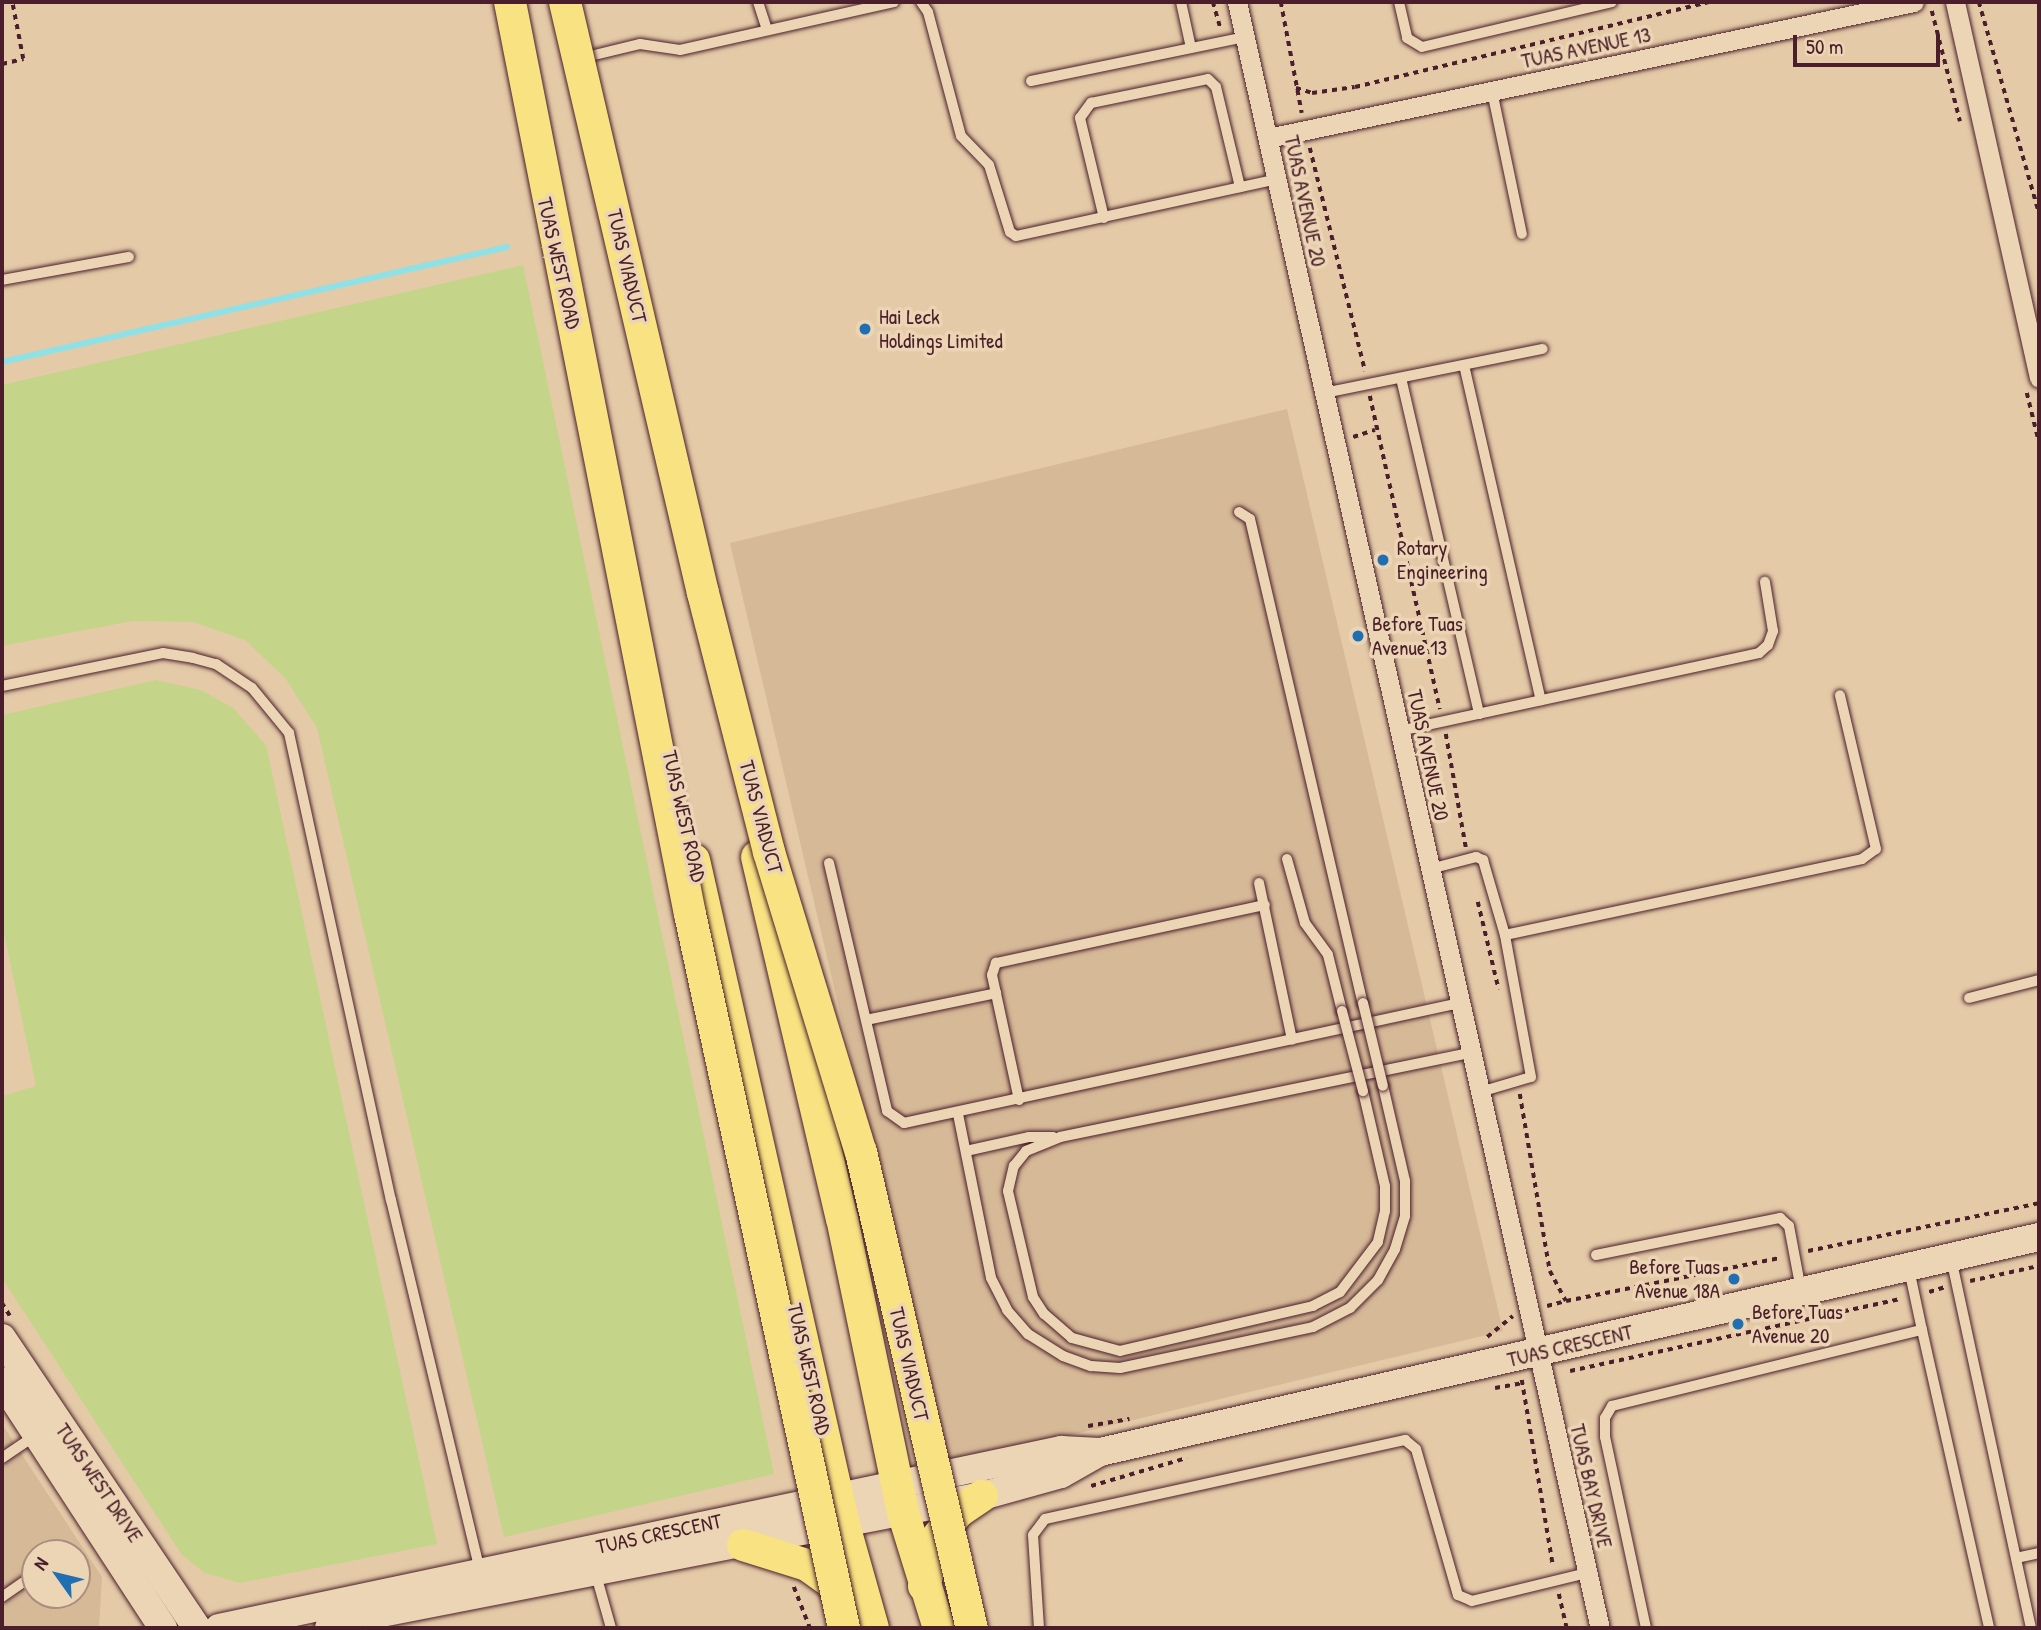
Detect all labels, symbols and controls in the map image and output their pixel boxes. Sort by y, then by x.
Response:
scale bar [1796,21,1943,65]
street label: TUAS AVENUE 13 [1519,22,1653,74]
text: 50 m [1806,32,1843,61]
street label: TUAS AVENUE 20 [1279,133,1331,269]
street label: TUAS WEST ROAD [532,195,586,331]
street label: TUAS VIADUCT [602,207,652,325]
place label: Hai Leck Holdings Limited [879,304,1003,354]
marker: Hai Leck Holdings Limited [857,321,873,337]
place label: Rotary Engineering [1397,535,1488,585]
marker: Rotary Engineering [1375,552,1391,568]
place label: Before Tuas Avenue 13 [1372,611,1463,661]
marker: Before Tuas Avenue 13 [1350,628,1366,644]
street label: TUAS AVENUE 20 [1402,687,1454,823]
street label: TUAS WEST ROAD [657,748,711,884]
street label: TUAS VIADUCT [734,758,788,876]
place label: Before Tuas Avenue 18A [1629,1254,1720,1304]
marker: Before Tuas Avenue 18A [1726,1271,1742,1287]
place label: Before Tuas Avenue 20 [1752,1299,1843,1349]
street label: TUAS WEST ROAD [782,1301,836,1437]
street label: TUAS VIADUCT [884,1305,934,1423]
marker: Before Tuas Avenue 20 [1730,1316,1746,1332]
street label: TUAS CRESCENT [1505,1319,1635,1373]
street label: TUAS WEST DRIVE [50,1419,148,1547]
street label: TUAS BAY DRIVE [1564,1421,1618,1551]
street label: TUAS CRESCENT [594,1508,724,1560]
north arrow [21,1539,91,1609]
text: N [27,1552,54,1575]

